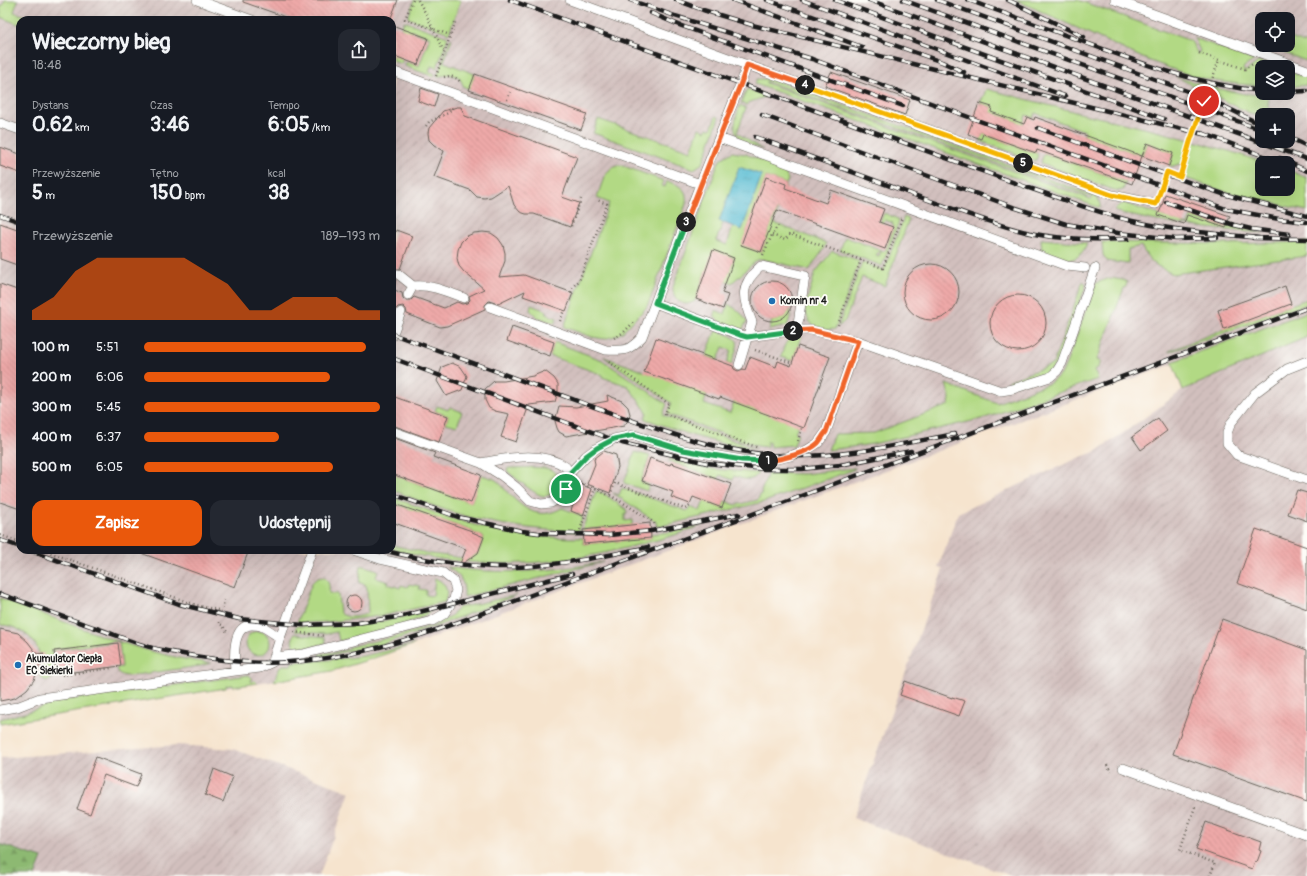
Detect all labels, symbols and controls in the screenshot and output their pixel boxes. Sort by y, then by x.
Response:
map controls [1255,12,1295,196]
button: locate [1255,12,1295,52]
text: Wieczorny bieg [32,28,171,56]
button: share [338,29,380,71]
text: 18:48 [32,57,61,73]
button: layers [1255,60,1295,100]
pin: 4 [795,75,815,95]
text: 4 [802,78,808,91]
pin [1187,84,1221,118]
icon: check [1193,90,1215,112]
text: Dystans [32,99,69,112]
text: Czas [150,99,173,112]
text: Tempo [268,99,300,112]
button: + [1255,108,1295,148]
text: 0.62 [32,112,73,137]
text: 3:46 [150,112,190,137]
text: 6:05 [268,112,309,137]
text: km [73,121,90,134]
text: /km [309,121,330,134]
pin: 5 [1013,153,1033,173]
text: 5 [1020,156,1026,169]
button: − [1255,156,1295,196]
text: Przewyższenie [32,167,100,180]
text: Tętno [150,167,179,180]
text: kcal [268,167,286,180]
text: 5 [32,180,43,205]
text: 150 [150,180,182,205]
text: 38 [268,180,289,205]
text: m [43,189,55,202]
text: bpm [182,189,205,202]
pin: 3 [676,212,696,232]
text: 3 [683,215,689,228]
text: Przewyższenie [32,228,113,244]
text: 189–193 m [321,228,380,244]
place label: Komin nr 4 [780,295,827,307]
marker: Komin nr 4 [767,296,777,306]
pin: 2 [783,321,803,341]
text: 2 [790,324,796,337]
text: 100 m [32,339,69,355]
text: 5:51 [96,339,119,355]
text: 200 m [32,369,71,385]
text: 6:06 [96,369,123,385]
text: 300 m [32,399,71,415]
text: 5:45 [96,399,121,415]
text: 400 m [32,429,72,445]
text: 6:37 [96,429,121,445]
pin: 1 [758,451,778,471]
text: 1 [766,454,770,467]
text: 500 m [32,459,71,475]
text: 6:05 [96,459,123,475]
pin [549,472,583,506]
icon: arrive [555,478,577,500]
button: Zapisz [32,500,202,546]
button: Udostępnij [210,500,380,546]
place label: Akumulator Ciepła EC Siekierki [26,653,102,677]
marker: Akumulator Ciepła EC Siekierki [13,660,23,670]

